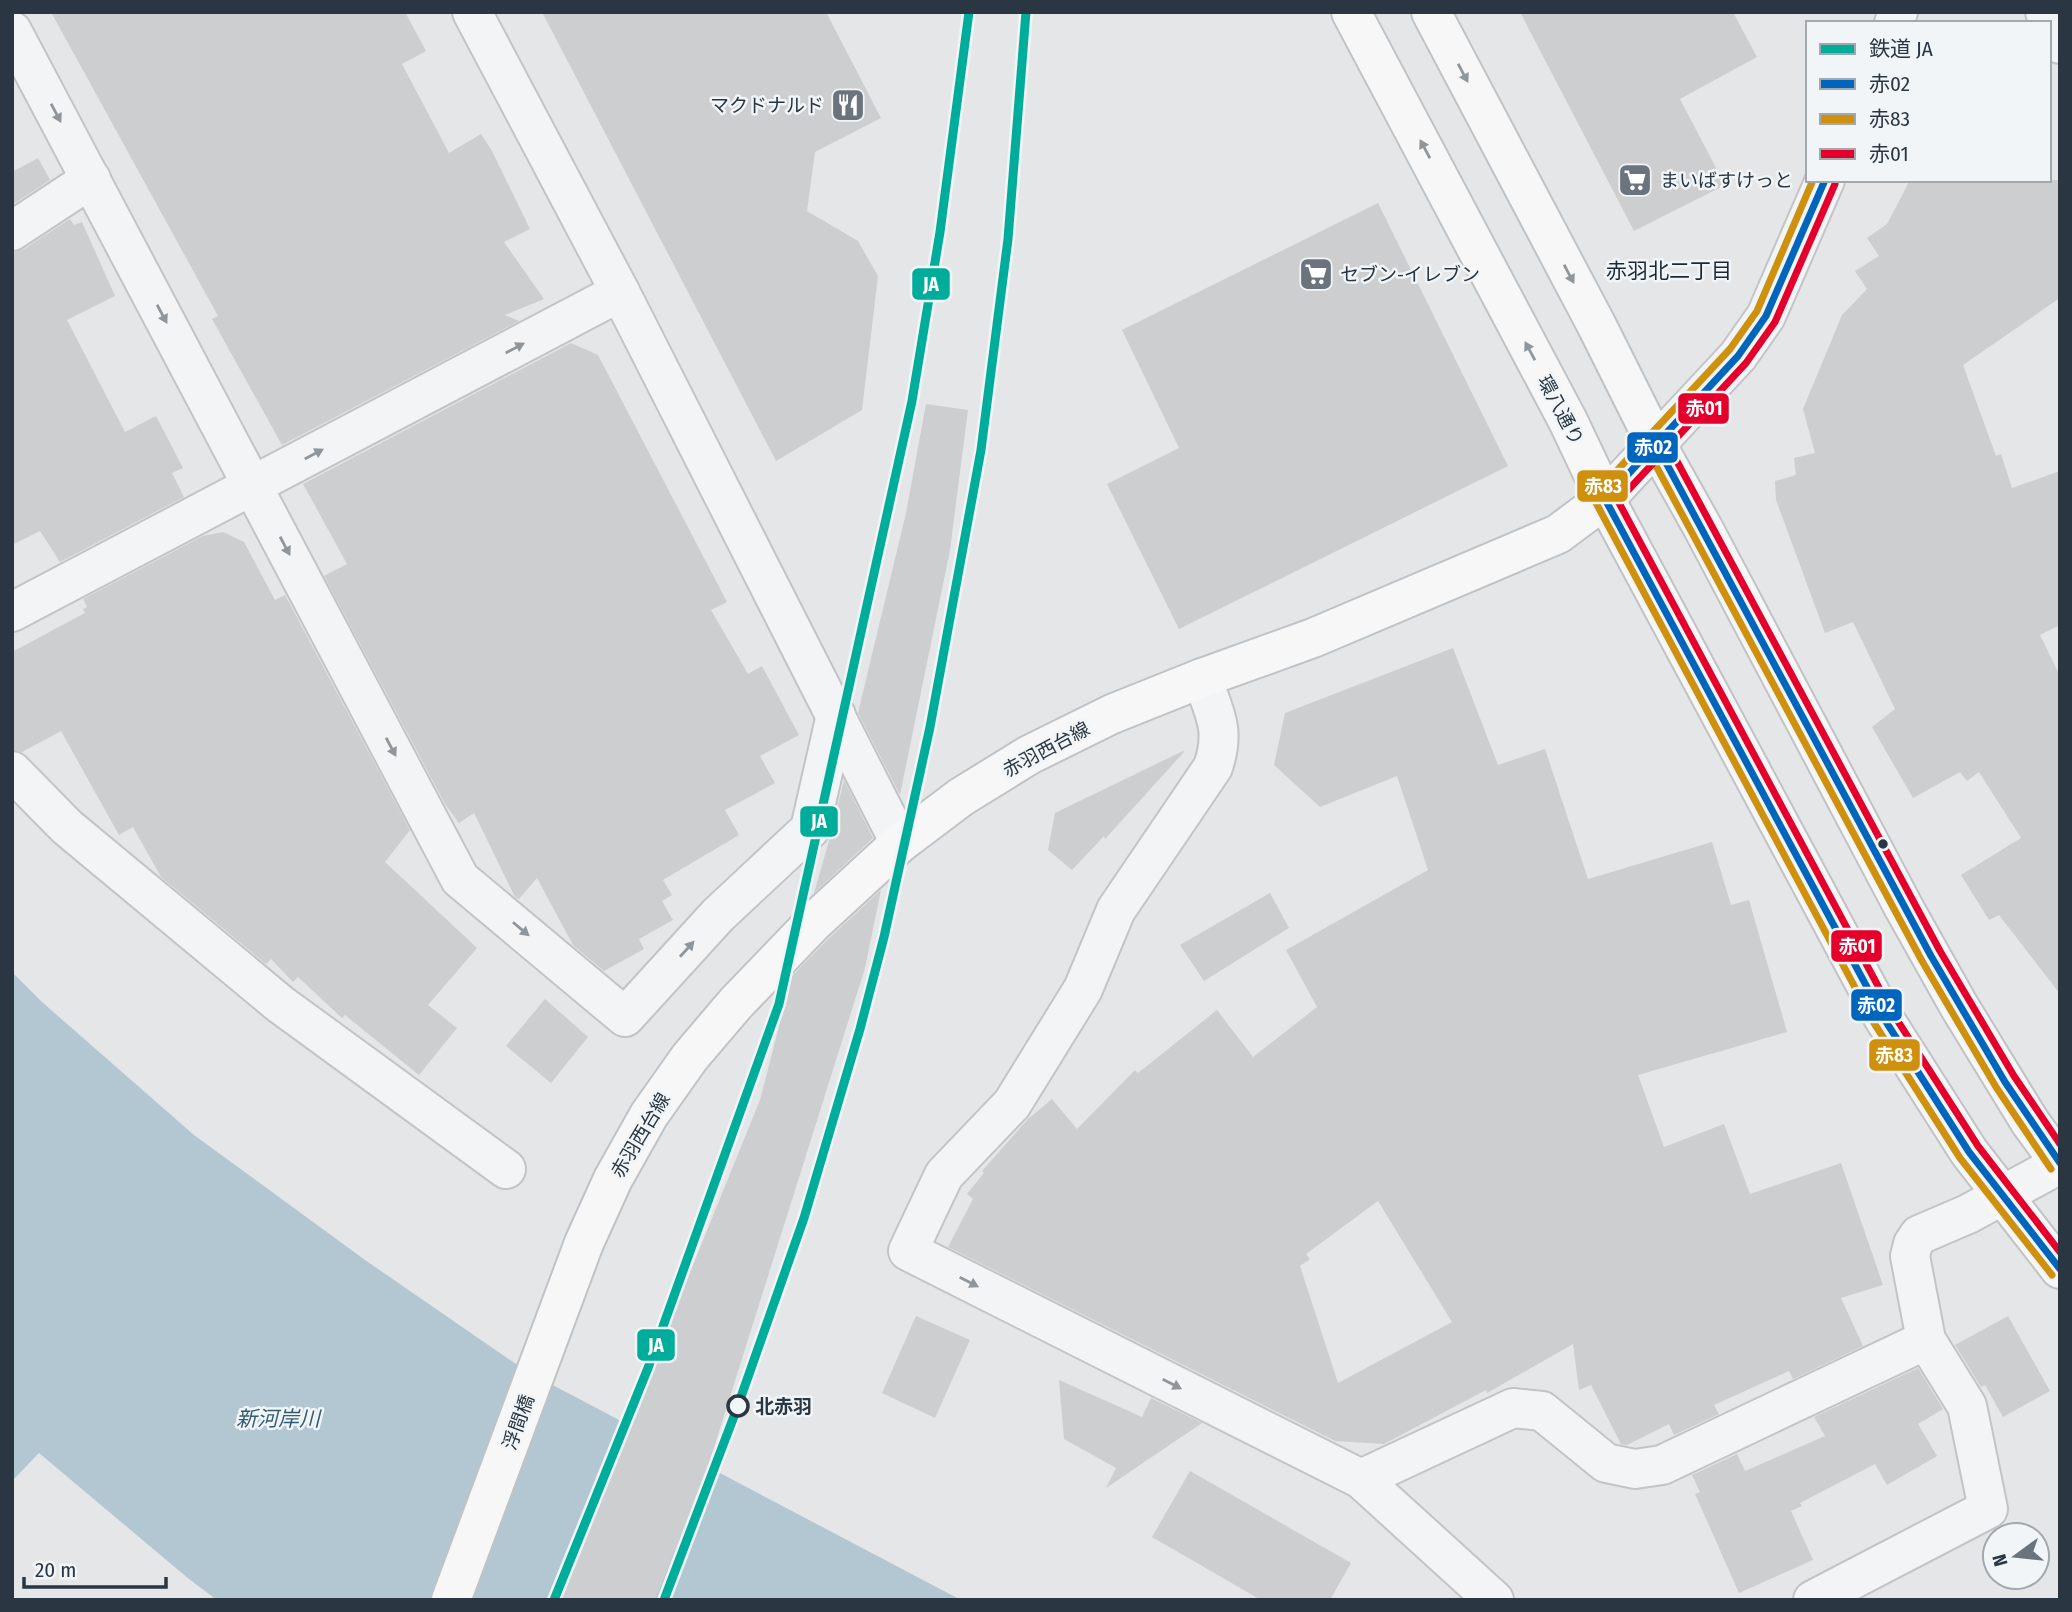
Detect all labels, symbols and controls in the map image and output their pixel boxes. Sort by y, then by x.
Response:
legend [1806,21,2051,182]
text: 鉄道 JA [1869,36,1933,62]
one-way arrow [1457,63,1469,82]
text: 赤02 [1869,71,1910,97]
restaurant icon: マクドナルド [829,86,867,124]
place label: マクドナルド [710,94,824,117]
one-way arrow [50,103,62,123]
text: 赤83 [1869,106,1910,132]
one-way arrow [1419,139,1430,159]
text: 赤01 [1869,141,1909,167]
supermarket icon: まいばすけっと [1616,161,1654,199]
place label: まいばすけっと [1660,169,1793,192]
supermarket icon: セブン-イレブン [1297,255,1335,293]
district label: 赤羽北二丁目 [1606,258,1732,284]
place label: セブン-イレブン [1340,263,1480,286]
one-way arrow [1564,264,1575,284]
line badge: JA [911,267,951,301]
text: JA [922,273,940,296]
one-way arrow [157,304,168,324]
one-way arrow [1524,341,1536,360]
one-way arrow [505,342,525,353]
street label: 環八通り [1533,371,1589,449]
line badge: 赤01 [1677,392,1730,425]
text: 赤01 [1686,397,1723,420]
line badge: 赤02 [1626,431,1679,464]
text: 赤02 [1634,436,1672,459]
one-way arrow [304,448,324,460]
line badge: 赤83 [1576,469,1629,503]
text: 赤83 [1584,475,1622,498]
one-way arrow [279,536,291,556]
street label: 赤羽西台線 [999,717,1094,782]
one-way arrow [385,737,397,757]
line badge: JA [799,805,839,838]
text: JA [810,810,828,833]
unlabelled marker [1876,837,1890,851]
one-way arrow [511,922,529,937]
line badge: 赤01 [1830,929,1883,963]
text: 赤01 [1839,935,1876,958]
one-way arrow [679,940,695,958]
line badge: 赤02 [1850,988,1903,1022]
text: 赤02 [1857,994,1895,1017]
line badge: 赤83 [1868,1038,1921,1072]
text: 赤83 [1875,1044,1913,1067]
street label: 赤羽西台線 [606,1089,675,1182]
one-way arrow [959,1276,979,1287]
line badge: JA [636,1328,676,1362]
text: JA [647,1334,665,1357]
one-way arrow [1162,1378,1182,1389]
street label: 浮間橋 [498,1391,539,1453]
marker: 北赤羽 [727,1395,749,1417]
place label: 北赤羽 [755,1395,812,1418]
water label: 新河岸川 [236,1406,322,1432]
north arrow [1981,1521,2051,1591]
scale bar [24,1546,166,1590]
text: N [1987,1552,2013,1569]
text: 20 m [35,1557,76,1583]

